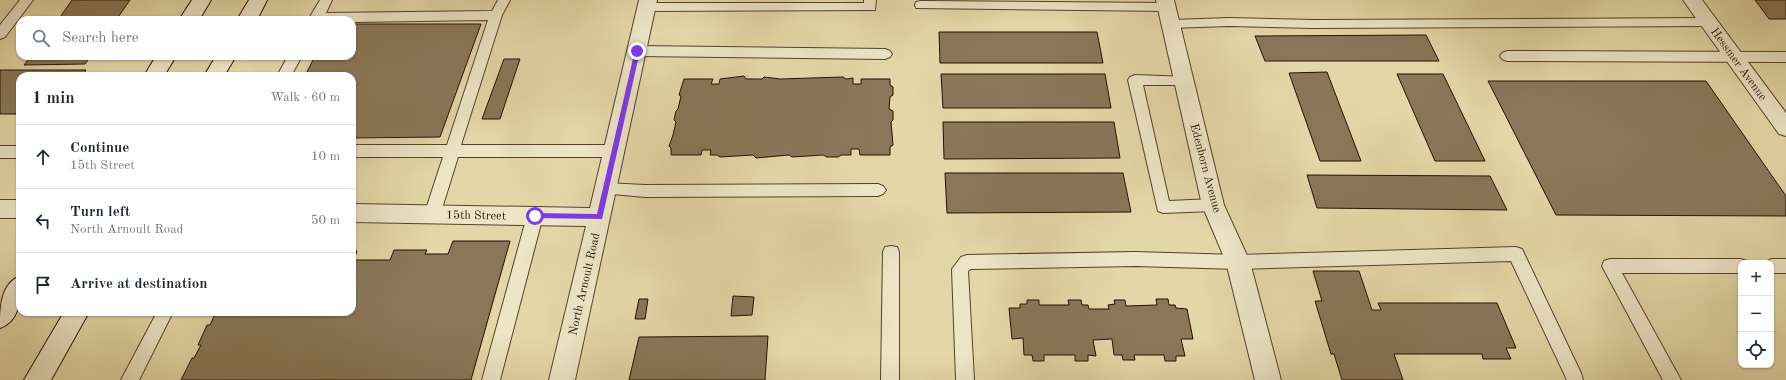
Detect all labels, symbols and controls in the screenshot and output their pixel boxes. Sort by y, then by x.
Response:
search box [16,16,356,60]
street label: Hessmer Avenue [1708,26,1769,104]
icon: search [30,27,52,49]
text: Search here [62,31,139,46]
route end [628,42,646,60]
text: 1 min [32,90,75,107]
text: Walk · 60 m [271,91,340,104]
street label: Edenborn Avenue [1187,123,1223,214]
text: Continue [70,141,129,156]
icon: ahead [32,146,54,168]
text: 10 m [311,150,340,163]
text: 15th Street [70,159,135,172]
text: Turn left [70,205,130,220]
route start [526,207,544,225]
street label: 15th Street [446,208,506,223]
icon: left [32,210,54,232]
text: 50 m [311,214,340,227]
text: North Arnoult Road [70,223,183,236]
street label: North Arnoult Road [567,232,603,337]
map controls [1738,260,1774,368]
button: + [1738,260,1774,296]
icon: arrive [32,274,54,296]
text: Arrive at destination [70,277,208,292]
button: − [1738,296,1774,332]
button: locate [1738,332,1774,368]

